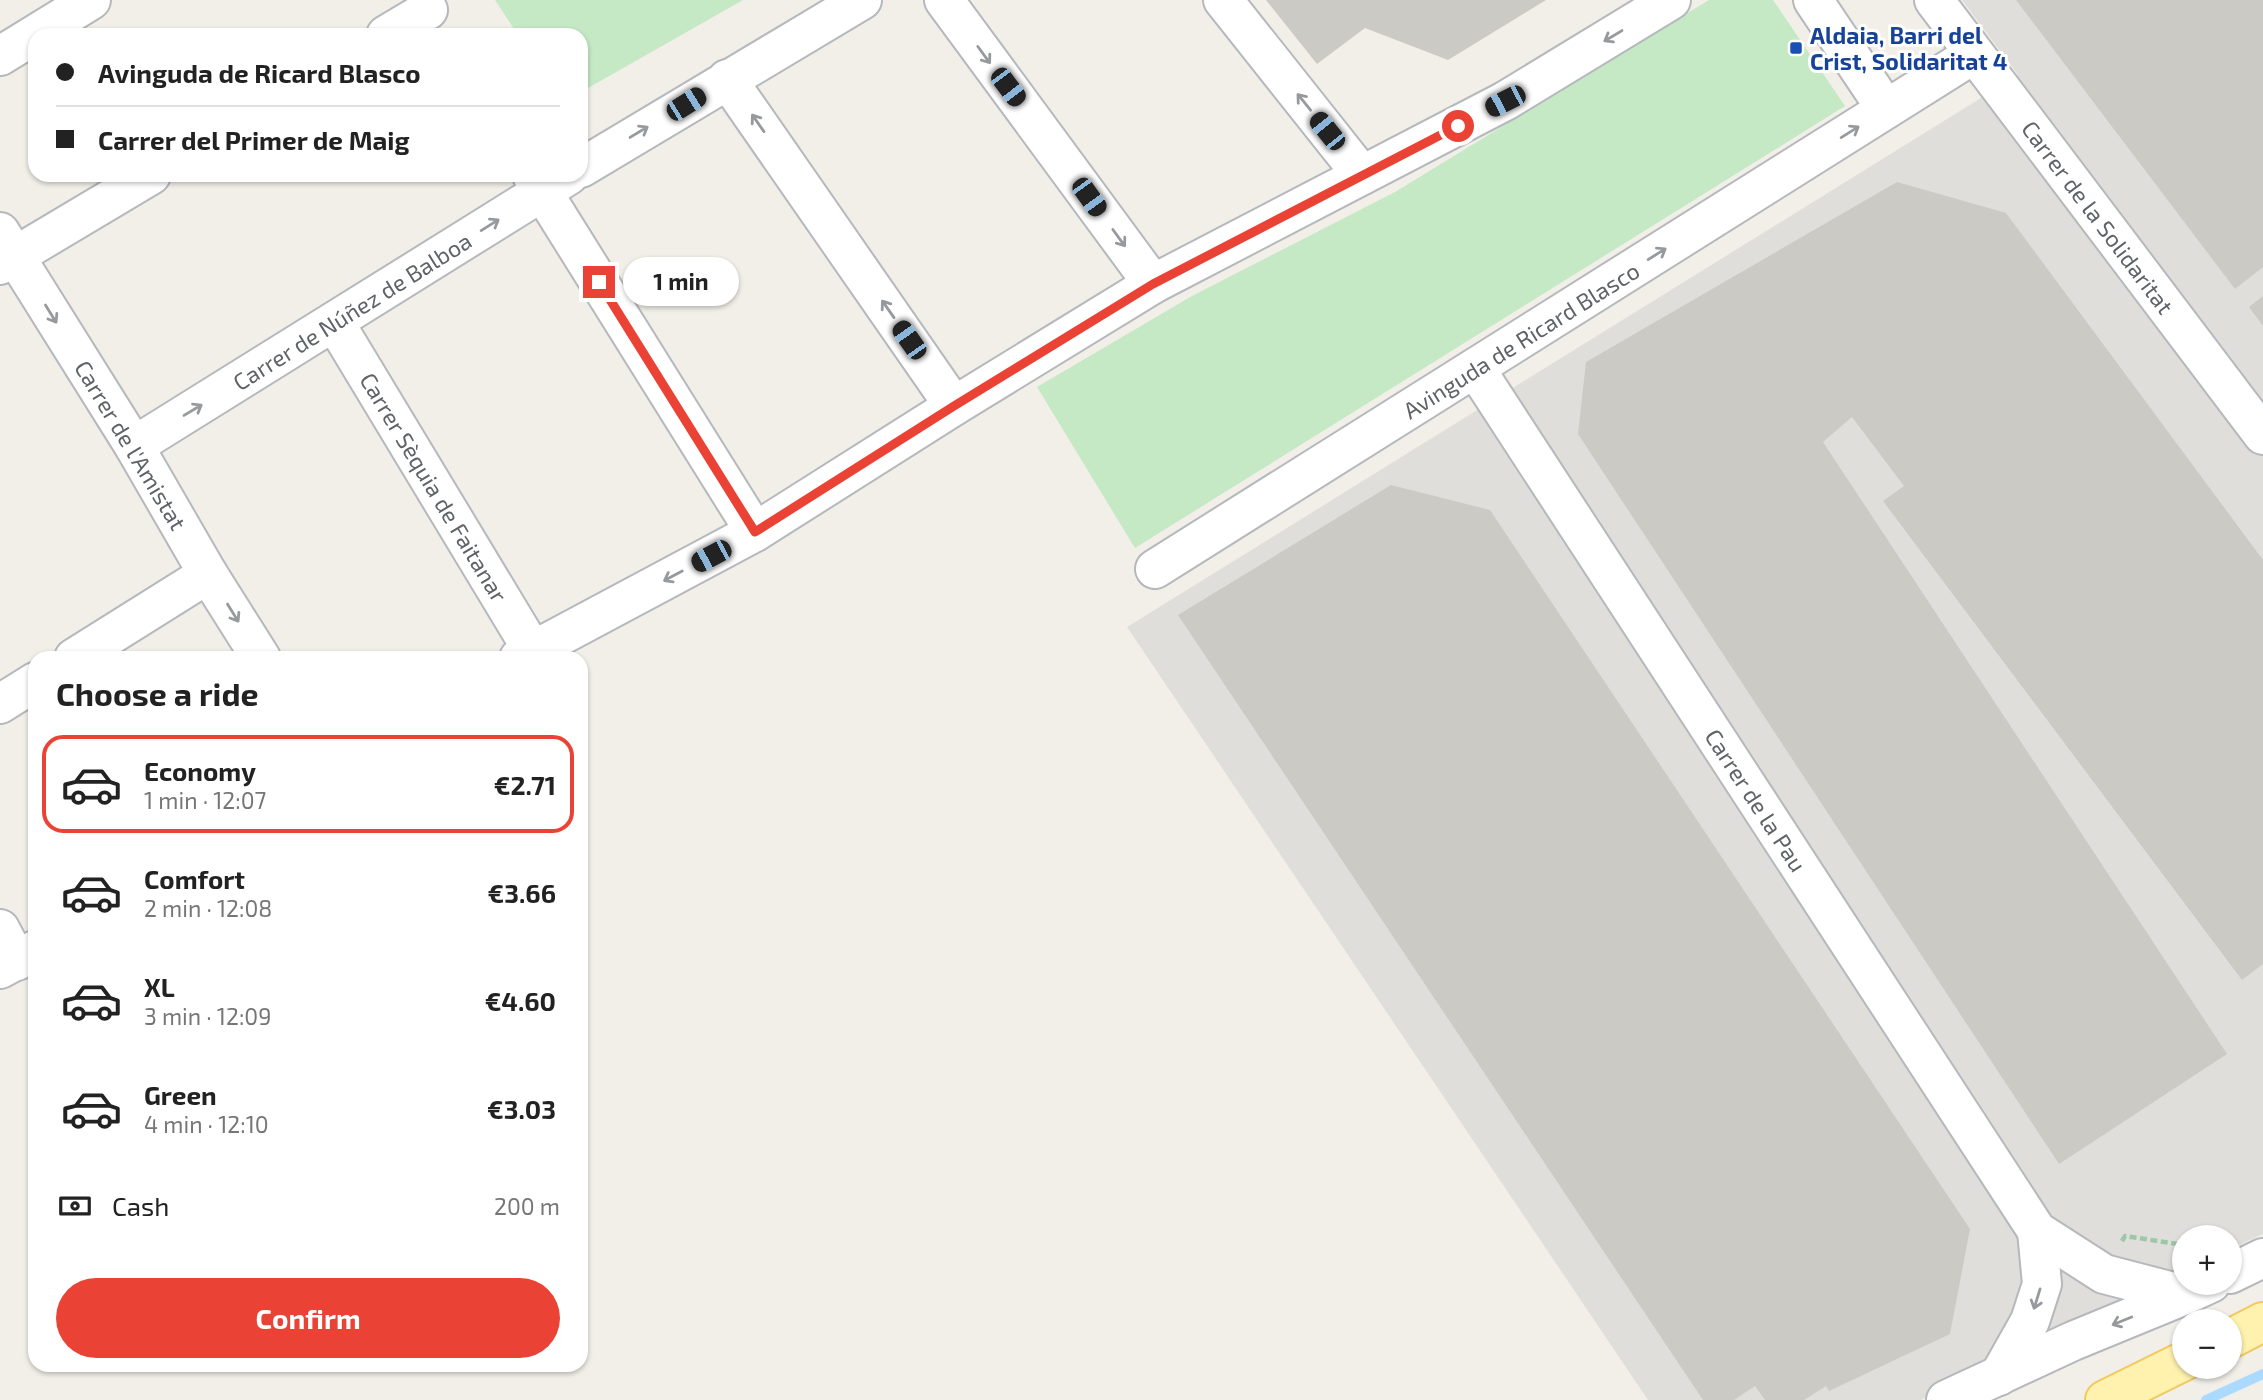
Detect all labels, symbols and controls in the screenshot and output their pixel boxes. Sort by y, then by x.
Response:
place label: Aldaia, Barri del Crist, Solidaritat 4 [1810,21,2007,75]
one-way arrow [1603,29,1623,43]
marker: Aldaia, Barri del Crist, Solidaritat 4 [1788,40,1804,56]
one-way arrow [977,45,992,64]
text: Avinguda de Ricard Blasco [98,57,421,88]
car [987,64,1030,110]
car [1482,82,1529,120]
car [663,84,710,124]
one-way arrow [1297,93,1312,112]
car [1306,108,1349,154]
route start [1442,110,1474,142]
one-way arrow [751,113,765,133]
street label: Carrer de la Solidaritat [2016,115,2180,319]
text: Carrer del Primer de Maig [98,124,410,155]
one-way arrow [629,125,649,139]
one-way arrow [1839,125,1859,139]
car [1069,174,1110,220]
one-way arrow [479,217,499,231]
street label: Carrer de Núñez de Balboa [228,226,476,396]
one-way arrow [1112,228,1127,247]
one-way arrow [1647,246,1667,260]
street label: Avinguda de Ricard Blasco [1398,256,1644,424]
callout: 1 min [624,258,739,306]
route end [583,266,615,298]
text: 1 min [653,267,709,295]
one-way arrow [881,300,895,319]
one-way arrow [45,303,59,323]
car [889,317,930,363]
street label: Carrer de l'Amistat [69,355,193,535]
street label: Carrer Sèquia de Faitanar [354,367,514,607]
one-way arrow [182,402,202,416]
car [688,537,735,575]
one-way arrow [663,570,684,583]
one-way arrow [226,602,240,622]
text: Choose a ride [56,674,259,712]
street label: Carrer de la Pau [1699,723,1813,877]
icon: car [60,753,123,816]
text: Economy [144,755,256,786]
text: €2.71 [494,769,556,800]
text: 1 min · 12:07 [144,786,266,814]
icon: car [60,861,123,924]
text: Comfort [144,863,245,894]
text: €3.66 [488,877,556,908]
text: 2 min · 12:08 [144,894,272,922]
icon: car [60,969,123,1032]
text: XL [144,971,175,1002]
text: €4.60 [485,985,556,1016]
text: 3 min · 12:09 [144,1002,271,1030]
icon: car [60,1077,123,1140]
text: Green [144,1079,217,1110]
text: €3.03 [487,1093,556,1124]
text: 4 min · 12:10 [144,1110,269,1138]
icon: cash [56,1187,94,1225]
text: Cash [112,1190,169,1221]
text: 200 m [494,1192,560,1220]
map controls [2172,1225,2242,1379]
button: + [2172,1225,2242,1295]
button: Confirm [56,1278,560,1358]
one-way arrow [2030,1287,2043,1309]
button: − [2172,1309,2242,1379]
one-way arrow [2111,1316,2133,1329]

